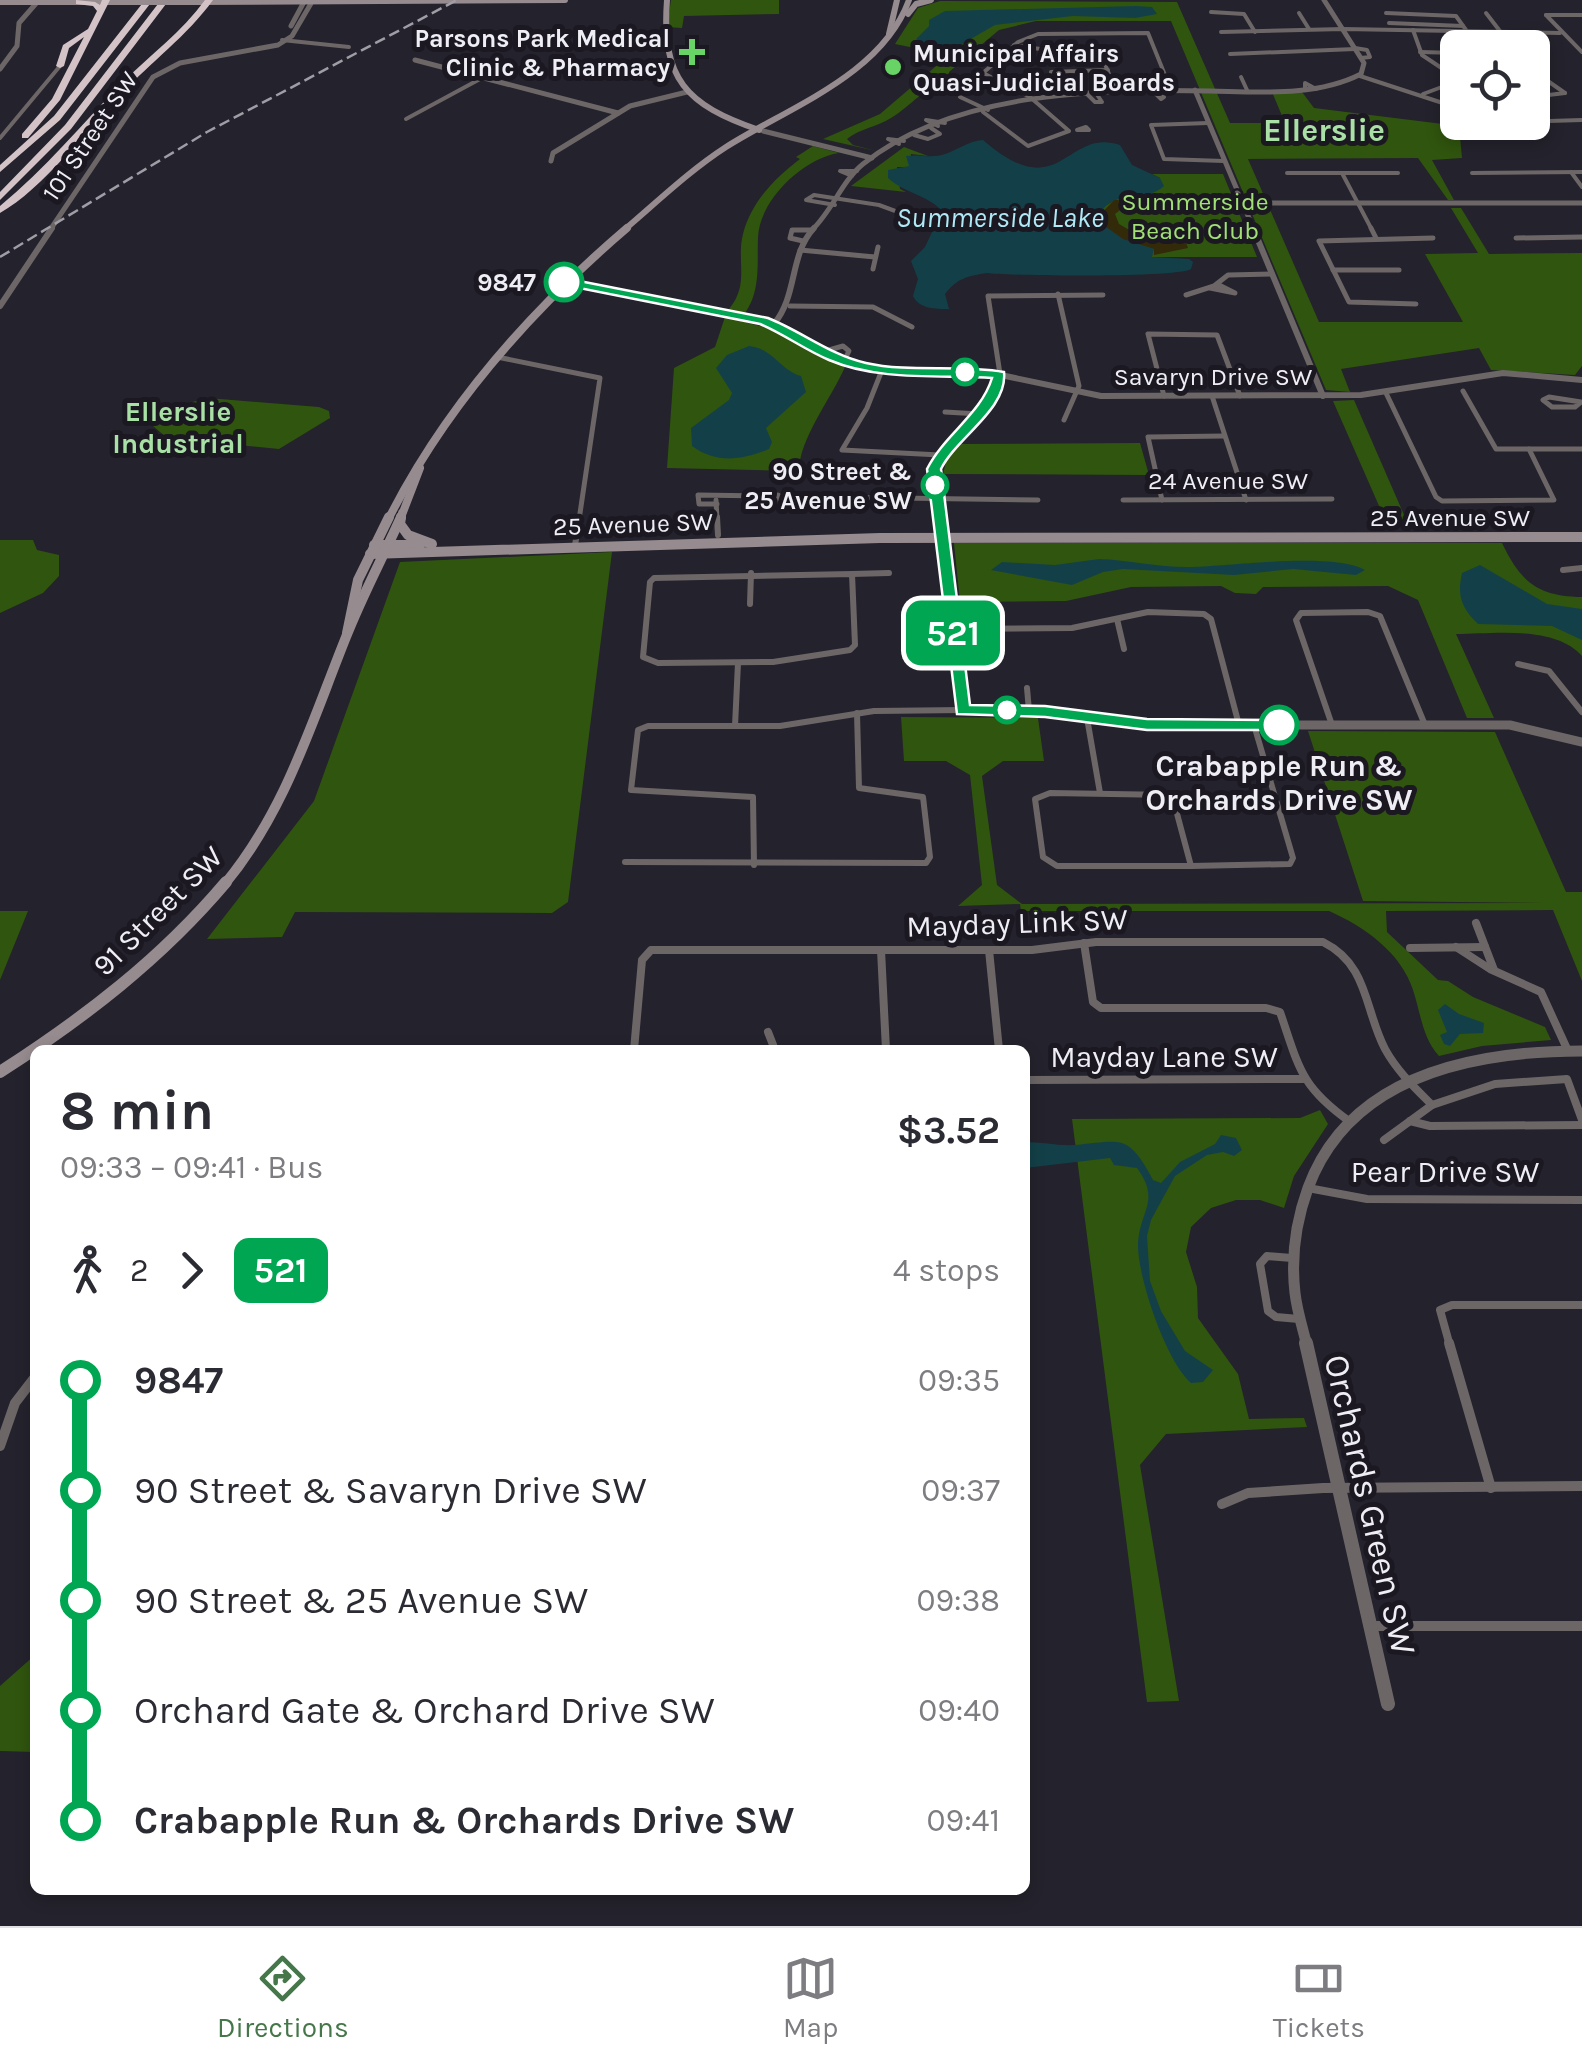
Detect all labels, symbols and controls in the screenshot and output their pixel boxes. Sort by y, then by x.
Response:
place label: Parsons Park Medical Clinic & Pharmacy [414,24,670,82]
map controls [1440,30,1550,140]
button: locate [1440,30,1550,140]
marker: Parsons Park Medical Clinic & Pharmacy [679,39,705,65]
place label: Municipal Affairs Quasi-Judicial Boards [913,39,1175,97]
marker: Municipal Affairs Quasi-Judicial Boards [882,56,904,78]
street label: 101 Street SW [36,66,144,206]
district label: Ellerslie [1263,112,1385,149]
park label: Summerside Beach Club [1121,187,1269,245]
water label: Summerside Lake [896,201,1104,234]
marker: 9847 [545,263,583,301]
place label: 9847 [477,268,536,297]
unlabelled marker [952,359,978,385]
street label: Savaryn Drive SW [1114,362,1312,391]
district label: Ellerslie Industrial [112,395,244,460]
place label: 90 Street & 25 Avenue SW [744,457,912,515]
street label: 24 Avenue SW [1148,466,1308,495]
marker: 90 Street & 25 Avenue SW [922,472,948,498]
street label: 25 Avenue SW [1370,503,1530,532]
street label: 25 Avenue SW [552,507,714,541]
line badge: 521 [896,600,1010,666]
text: 521 [926,613,980,654]
unlabelled marker [994,697,1020,723]
marker: Crabapple Run & Orchards Drive SW [1260,706,1298,744]
place label: Crabapple Run & Orchards Drive SW [1146,748,1413,818]
street label: 91 Street SW [86,838,231,983]
street label: Mayday Link SW [906,901,1128,945]
street label: Mayday Lane SW [1050,1039,1278,1075]
text: 8 min [60,1079,214,1143]
text: $3.52 [897,1108,1000,1153]
text: 09:33 – 09:41 · Bus [60,1149,323,1186]
street label: Pear Drive SW [1351,1154,1539,1190]
icon: walk [60,1243,115,1298]
icon: forward [164,1243,219,1298]
text: 521 [254,1250,308,1291]
text: 2 [130,1252,149,1289]
text: 4 stops [893,1252,1000,1289]
street label: Orchards Green SW [1316,1351,1424,1659]
text: 9847 [134,1358,223,1403]
text: 09:35 [918,1362,1000,1399]
text: 90 Street & Savaryn Drive SW [134,1468,647,1513]
text: 09:37 [921,1472,1000,1509]
text: 90 Street & 25 Avenue SW [134,1578,588,1623]
text: 09:38 [917,1582,1000,1619]
text: Orchard Gate & Orchard Drive SW [134,1688,715,1733]
text: 09:40 [918,1692,1000,1729]
text: Crabapple Run & Orchards Drive SW [134,1798,794,1843]
text: 09:41 [927,1802,1000,1839]
tab: Directions [217,1951,349,2044]
tab: Map [783,1951,838,2044]
tab: Tickets [1273,1951,1365,2044]

